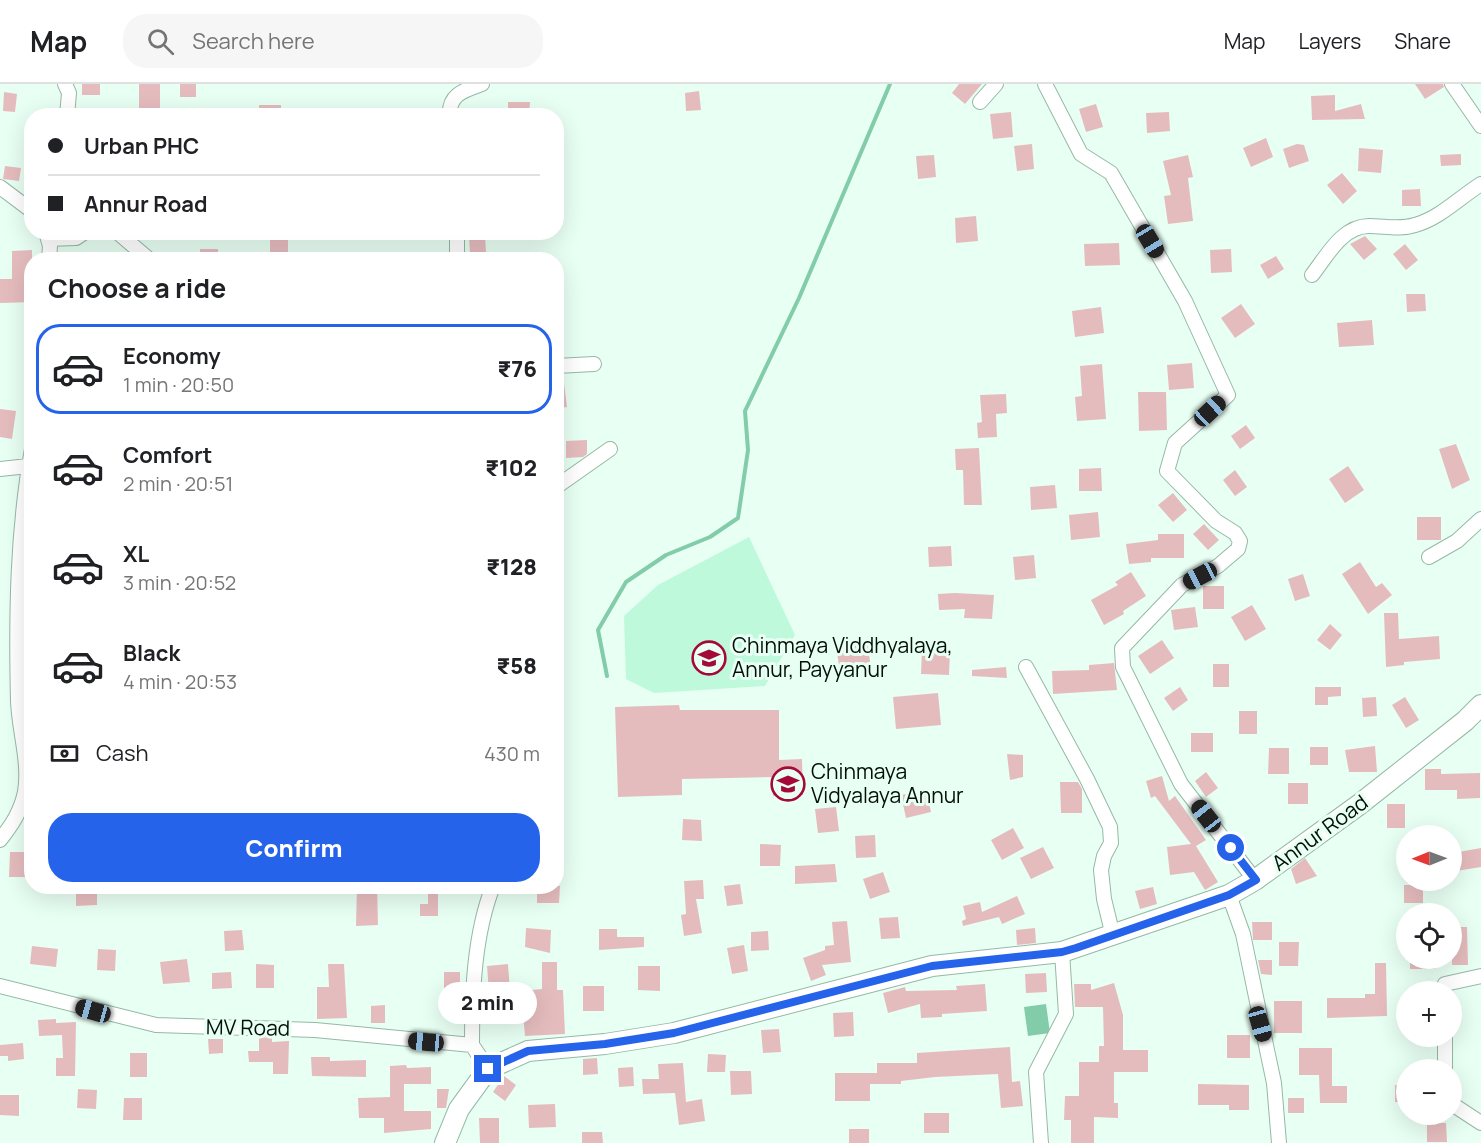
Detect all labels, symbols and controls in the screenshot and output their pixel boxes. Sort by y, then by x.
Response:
search box [123,14,543,68]
text: Map [30,22,87,60]
icon: search [144,25,177,58]
text: Search here [192,26,315,56]
text: Map [1224,27,1265,55]
text: Layers [1298,27,1361,55]
text: Share [1394,27,1451,55]
text: Urban PHC [84,131,199,161]
text: Annur Road [84,189,208,219]
car [1133,221,1167,261]
text: Choose a ride [48,269,226,306]
text: Economy [123,341,221,371]
icon: car [51,342,105,396]
text: ₹76 [498,354,537,384]
text: 1 min · 20:50 [123,371,234,398]
car [1191,392,1229,430]
text: Comfort [123,440,212,470]
icon: car [51,441,105,495]
text: ₹102 [485,453,537,483]
text: 2 min · 20:51 [123,470,233,497]
text: XL [123,539,149,569]
icon: car [51,540,105,594]
text: ₹128 [486,552,537,582]
car [1180,560,1220,592]
text: 3 min · 20:52 [123,569,236,596]
place label: Chinmaya Viddhyalaya, Annur, Payyanur [732,631,953,683]
text: Black [123,638,180,668]
icon: car [51,639,105,693]
school or university icon: Chinmaya Viddhyalaya, Annur, Payyanur [691,640,727,676]
text: ₹58 [497,651,537,681]
text: 4 min · 20:53 [123,668,237,695]
icon: cash [48,737,81,770]
text: Cash [96,738,149,768]
text: 430 m [484,740,540,767]
place label: Chinmaya Vidyalaya Annur [811,757,964,809]
school or university icon: Chinmaya Vidyalaya Annur [770,766,806,802]
street label: Annur Road [1266,788,1373,877]
car [1188,796,1224,836]
button: Confirm [48,813,540,882]
north arrow [1396,825,1462,891]
map controls [1396,825,1462,1125]
route start [1217,834,1244,861]
button: locate [1396,903,1462,969]
button: + [1396,981,1462,1047]
callout: 2 min [438,982,538,1024]
text: 2 min [461,989,514,1016]
car [73,997,113,1025]
car [1246,1004,1274,1044]
street label: MV Road [206,1012,290,1042]
car [407,1031,445,1053]
route end [474,1055,501,1082]
button: − [1396,1059,1462,1125]

